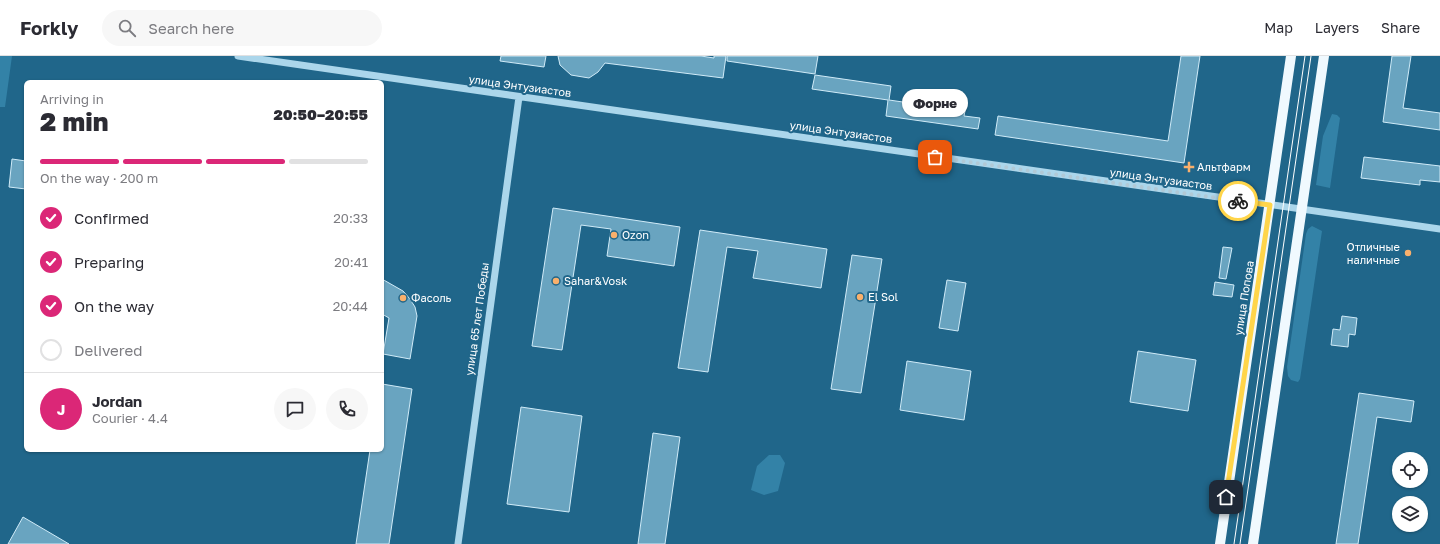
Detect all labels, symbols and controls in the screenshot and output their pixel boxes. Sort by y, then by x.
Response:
search box [102,10,382,46]
text: Forkly [20,16,78,39]
icon: search [116,17,138,39]
text: Search here [148,19,234,37]
text: Map [1264,19,1293,36]
text: Layers [1315,19,1359,36]
text: Share [1381,19,1420,36]
street label: улица Энтузиастов [468,72,572,99]
callout: Форне [902,89,968,117]
text: Arriving in [40,91,104,107]
text: Форне [913,95,957,111]
text: 20:50–20:55 [273,105,368,123]
text: 2 min [40,106,108,137]
street label: улица Энтузиастов [789,118,893,145]
pin [918,140,952,174]
icon: bag [924,146,946,168]
place label: Альтфарм [1197,160,1251,173]
marker: Альтфарм [1184,162,1194,172]
street label: улица Энтузиастов [1109,165,1213,192]
text: On the way · 200 m [40,170,158,186]
courier [1218,181,1258,221]
icon: bike [1227,190,1249,212]
icon: check [40,207,62,229]
text: Confirmed [74,209,149,227]
text: 20:33 [333,210,368,226]
place label: Ozon [622,228,649,241]
marker: Ozon [609,230,619,240]
place label: Отличные наличные [1347,240,1400,266]
marker: Отличные наличные [1403,248,1413,258]
icon: check [40,251,62,273]
text: Preparing [74,253,144,271]
text: 20:41 [334,254,368,270]
street label: улица Попова [1231,260,1256,336]
street label: улица 65 лет Победы [462,262,491,376]
place label: Sahar&Vosk [564,274,627,287]
marker: Sahar&Vosk [551,276,561,286]
place label: El Sol [868,290,899,303]
place label: Фасоль [411,291,452,304]
marker: El Sol [855,292,865,302]
marker: Фасоль [398,293,408,303]
icon: check [40,295,62,317]
text: On the way [74,297,154,315]
text: 20:44 [333,298,368,314]
text: Delivered [74,341,142,359]
button: chat [274,388,316,430]
button: phone [326,388,368,430]
text: Jordan [92,392,142,410]
text: J [57,400,65,418]
text: Courier · 4.4 [92,410,168,426]
map controls [1392,452,1428,532]
button: locate [1392,452,1428,488]
pin [1209,480,1243,514]
icon: home [1215,486,1237,508]
button: layers [1392,496,1428,532]

